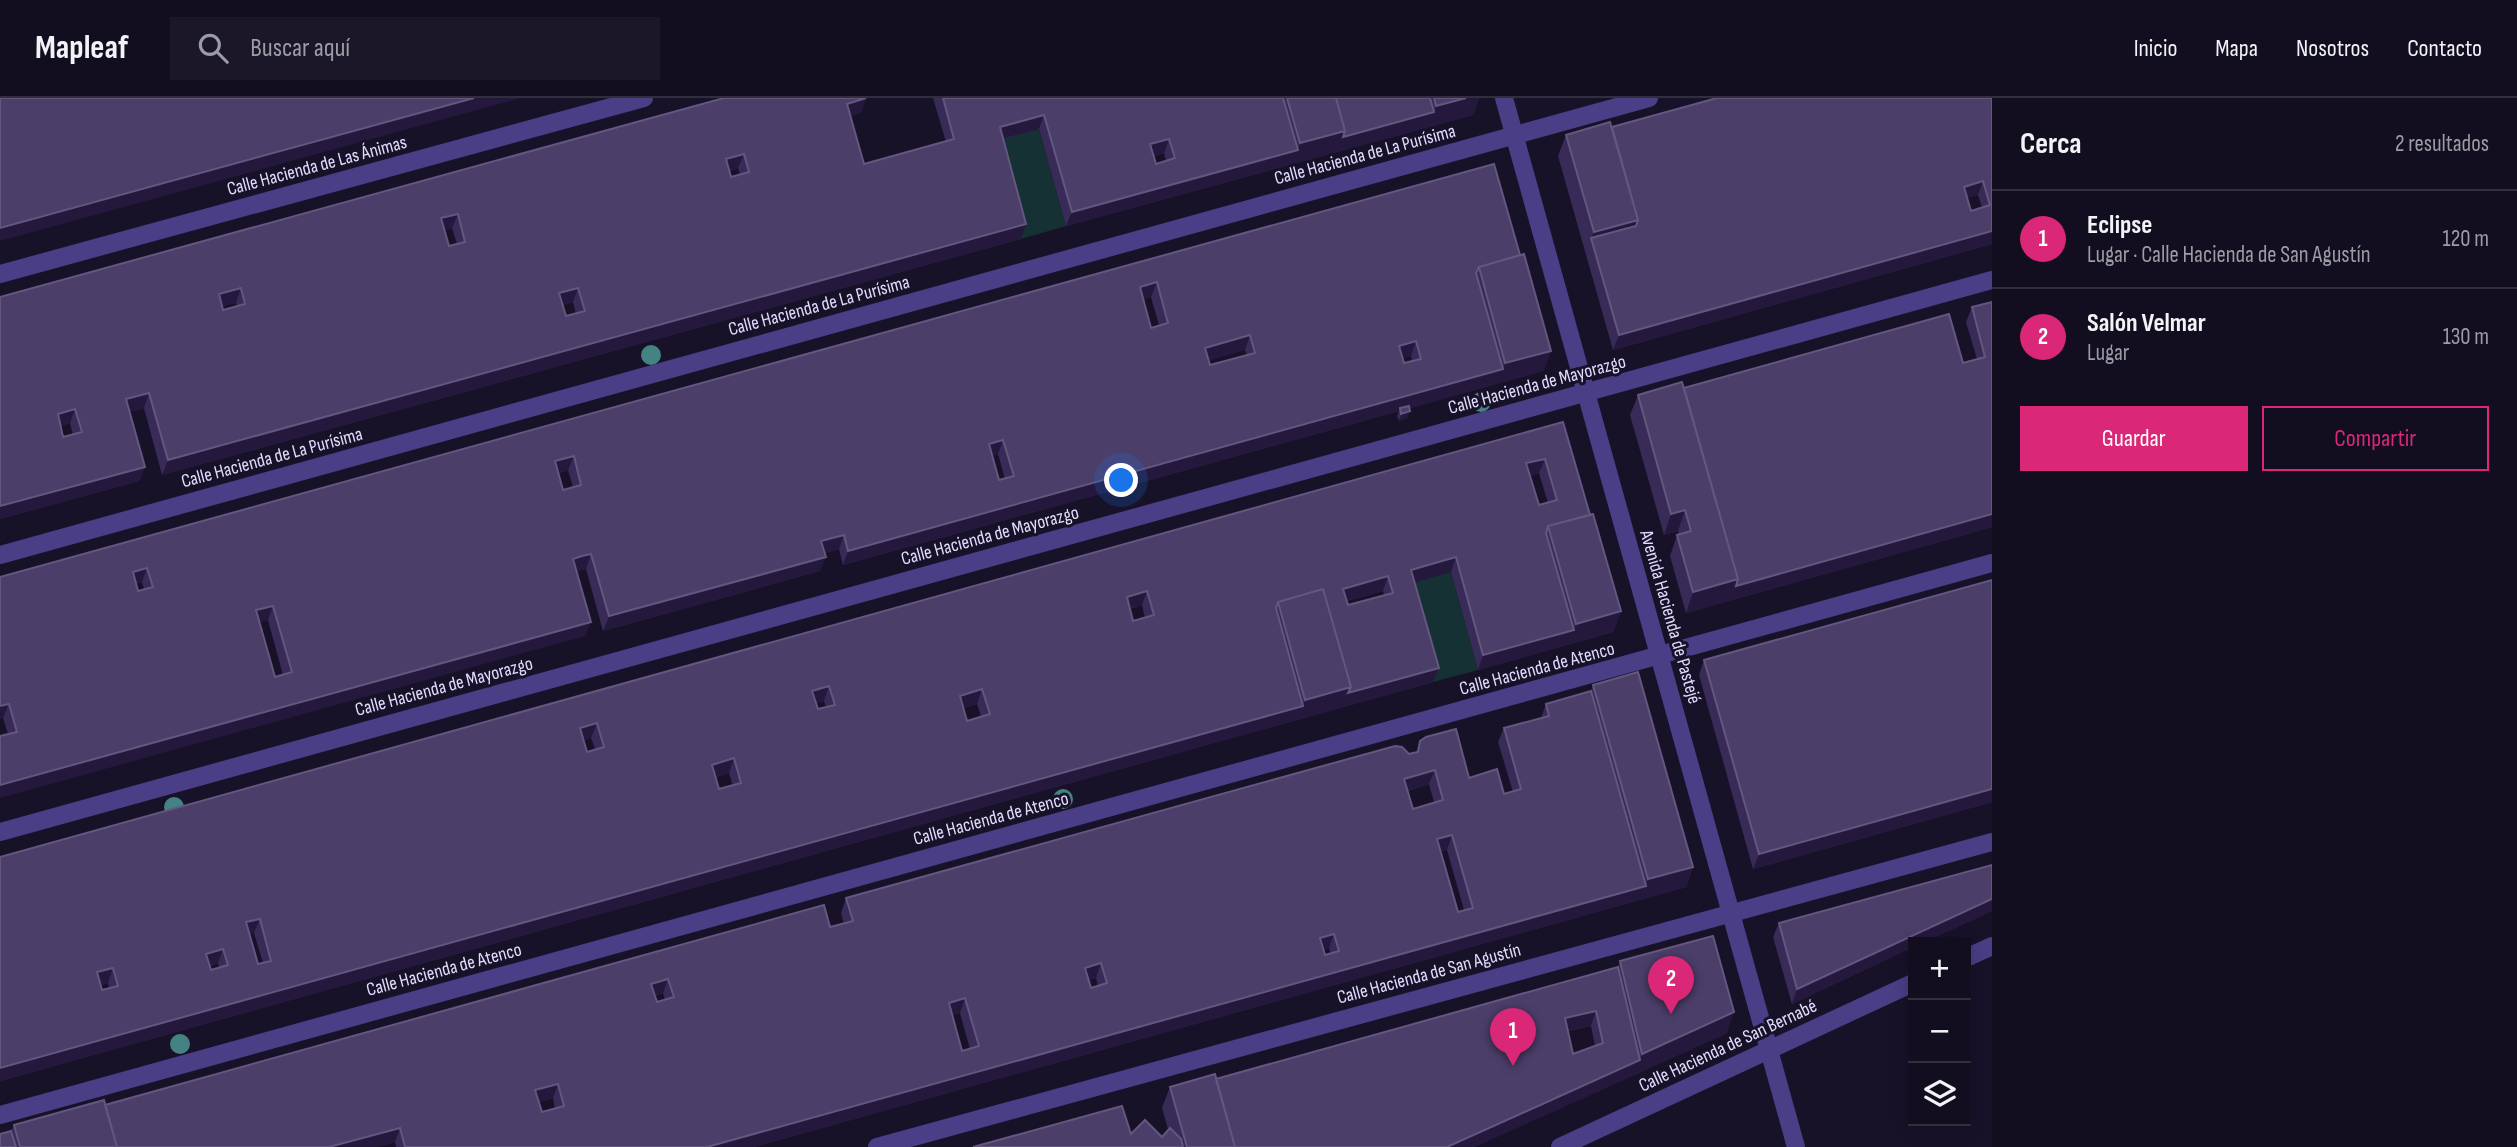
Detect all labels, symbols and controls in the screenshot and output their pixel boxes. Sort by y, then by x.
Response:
search box [170,17,660,80]
text: Mapleaf [35,28,128,68]
icon: search [194,29,232,67]
text: Buscar aquí [250,33,350,64]
text: Inicio [2134,34,2177,63]
text: Mapa [2215,34,2258,63]
text: Nosotros [2296,34,2369,63]
text: Contacto [2407,34,2482,63]
street label: Calle Hacienda de La Purísima [1272,120,1458,190]
text: Cerca [2020,126,2082,162]
text: 2 resultados [2395,130,2489,158]
street label: Calle Hacienda de Las Ánimas [225,131,410,201]
text: Eclipse [2087,210,2152,241]
text: 1 [2038,225,2048,253]
text: 120 m [2443,225,2489,253]
text: Lugar · Calle Hacienda de San Agustín [2087,241,2371,269]
street label: Calle Hacienda de La Purísima [726,271,912,341]
text: Salón Velmar [2087,308,2206,339]
text: 2 [2038,323,2048,351]
text: 130 m [2443,323,2489,351]
text: Lugar [2087,339,2129,367]
street label: Calle Hacienda de Mayorazgo [1446,350,1628,420]
button: Guardar [2020,406,2248,471]
button: Compartir [2262,406,2489,471]
street label: Calle Hacienda de La Purísima [179,423,365,493]
your location [1104,463,1138,497]
street label: Calle Hacienda de Mayorazgo [899,501,1081,571]
street label: Avenida Hacienda de Pastejé [1634,527,1706,706]
street label: Calle Hacienda de Atenco [1457,637,1617,701]
street label: Calle Hacienda de Mayorazgo [353,652,535,722]
street label: Calle Hacienda de Atenco [911,787,1071,851]
map controls [1908,937,1971,1126]
button: + [1908,937,1971,1000]
street label: Calle Hacienda de Atenco [364,938,524,1002]
street label: Calle Hacienda de San Agustín [1335,938,1523,1010]
pin: 2 [1648,956,1694,1014]
street label: Calle Hacienda de San Bernabé [1635,995,1821,1097]
button: − [1908,1000,1971,1063]
pin: 1 [1490,1008,1536,1066]
button: layers [1908,1063,1971,1126]

